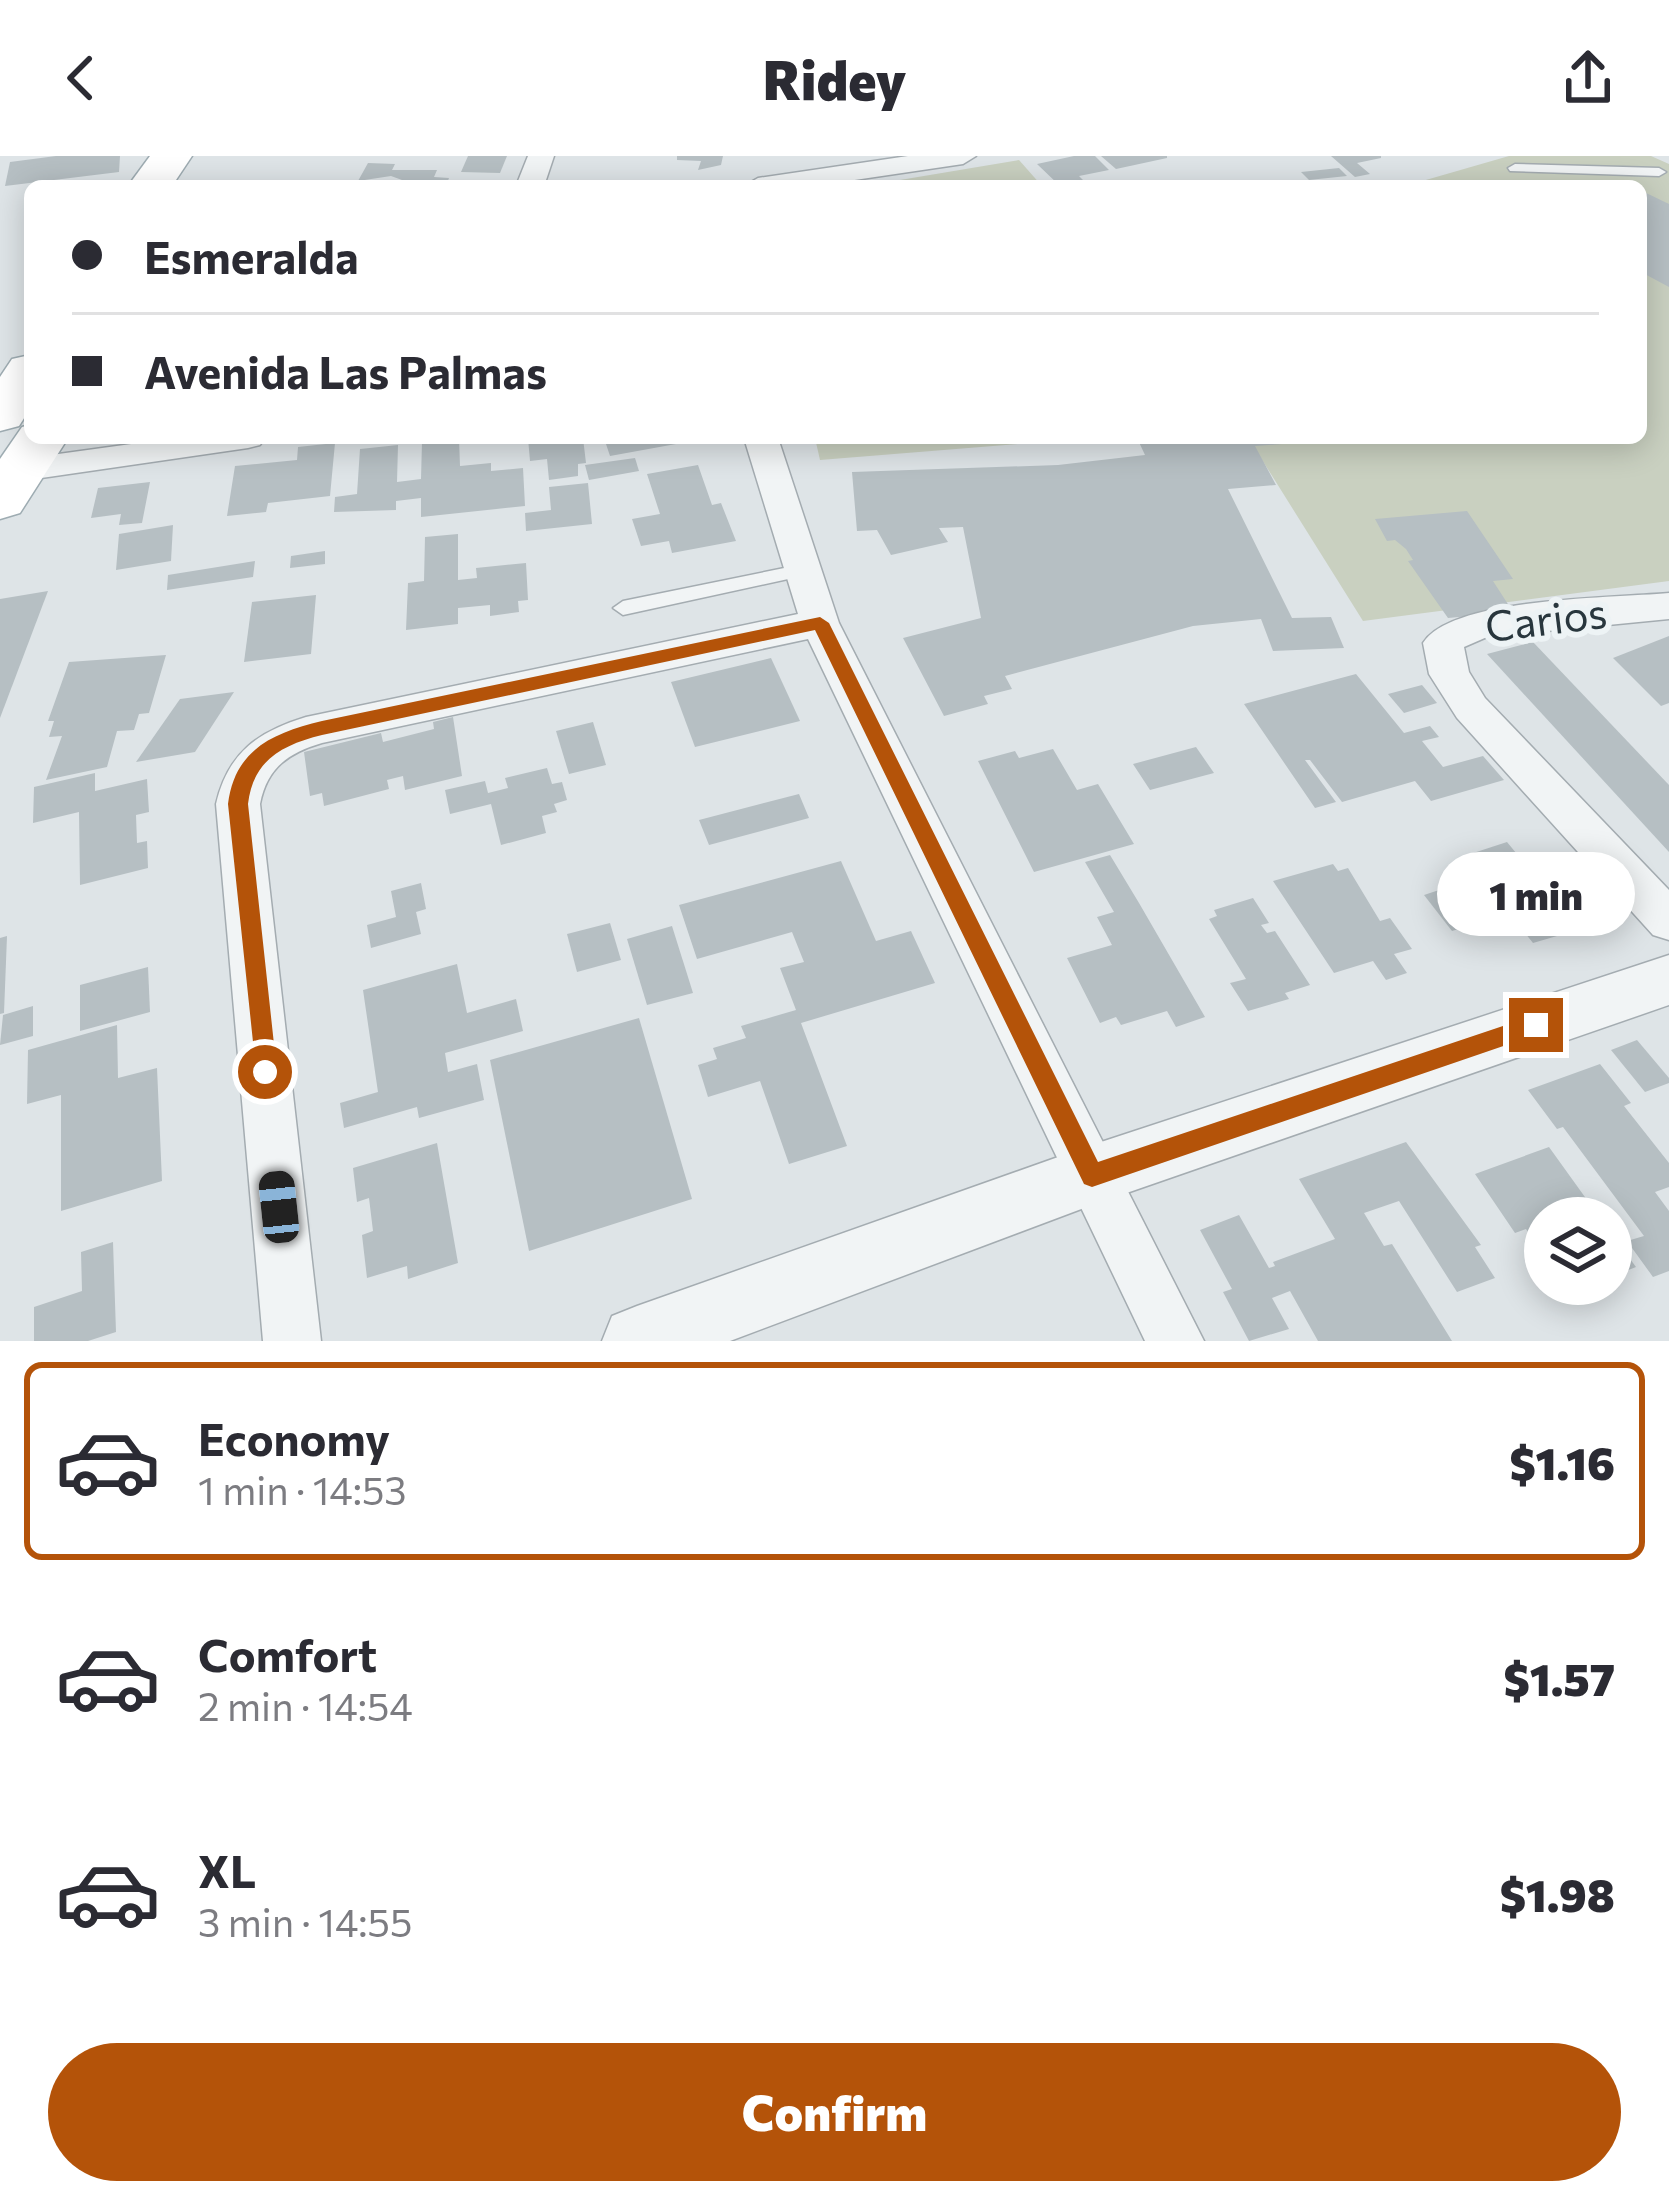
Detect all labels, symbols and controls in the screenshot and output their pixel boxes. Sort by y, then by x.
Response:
icon: back [48,45,114,111]
text: Ridey [763,45,906,111]
icon: share [1555,45,1621,111]
text: Esmeralda [144,228,359,283]
text: Avenida Las Palmas [144,343,547,398]
street label: Carios [1482,585,1610,651]
callout: 1 min [1437,851,1635,935]
text: 1 min [1489,870,1583,918]
route end [1509,998,1563,1052]
route start [238,1045,292,1099]
car [257,1169,301,1245]
map controls [1524,1197,1632,1305]
button: layers [1524,1197,1632,1305]
icon: car [54,1407,162,1515]
text: Economy [198,1410,390,1465]
text: $1.16 [1509,1434,1615,1489]
text: 1 min · 14:53 [198,1465,407,1513]
icon: car [54,1623,162,1731]
text: Comfort [198,1626,377,1681]
text: $1.57 [1504,1650,1615,1705]
text: 2 min · 14:54 [198,1681,413,1729]
icon: car [54,1839,162,1947]
text: XL [198,1842,256,1897]
text: $1.98 [1500,1866,1615,1921]
text: 3 min · 14:55 [198,1897,412,1945]
button: Confirm [48,2043,1621,2181]

